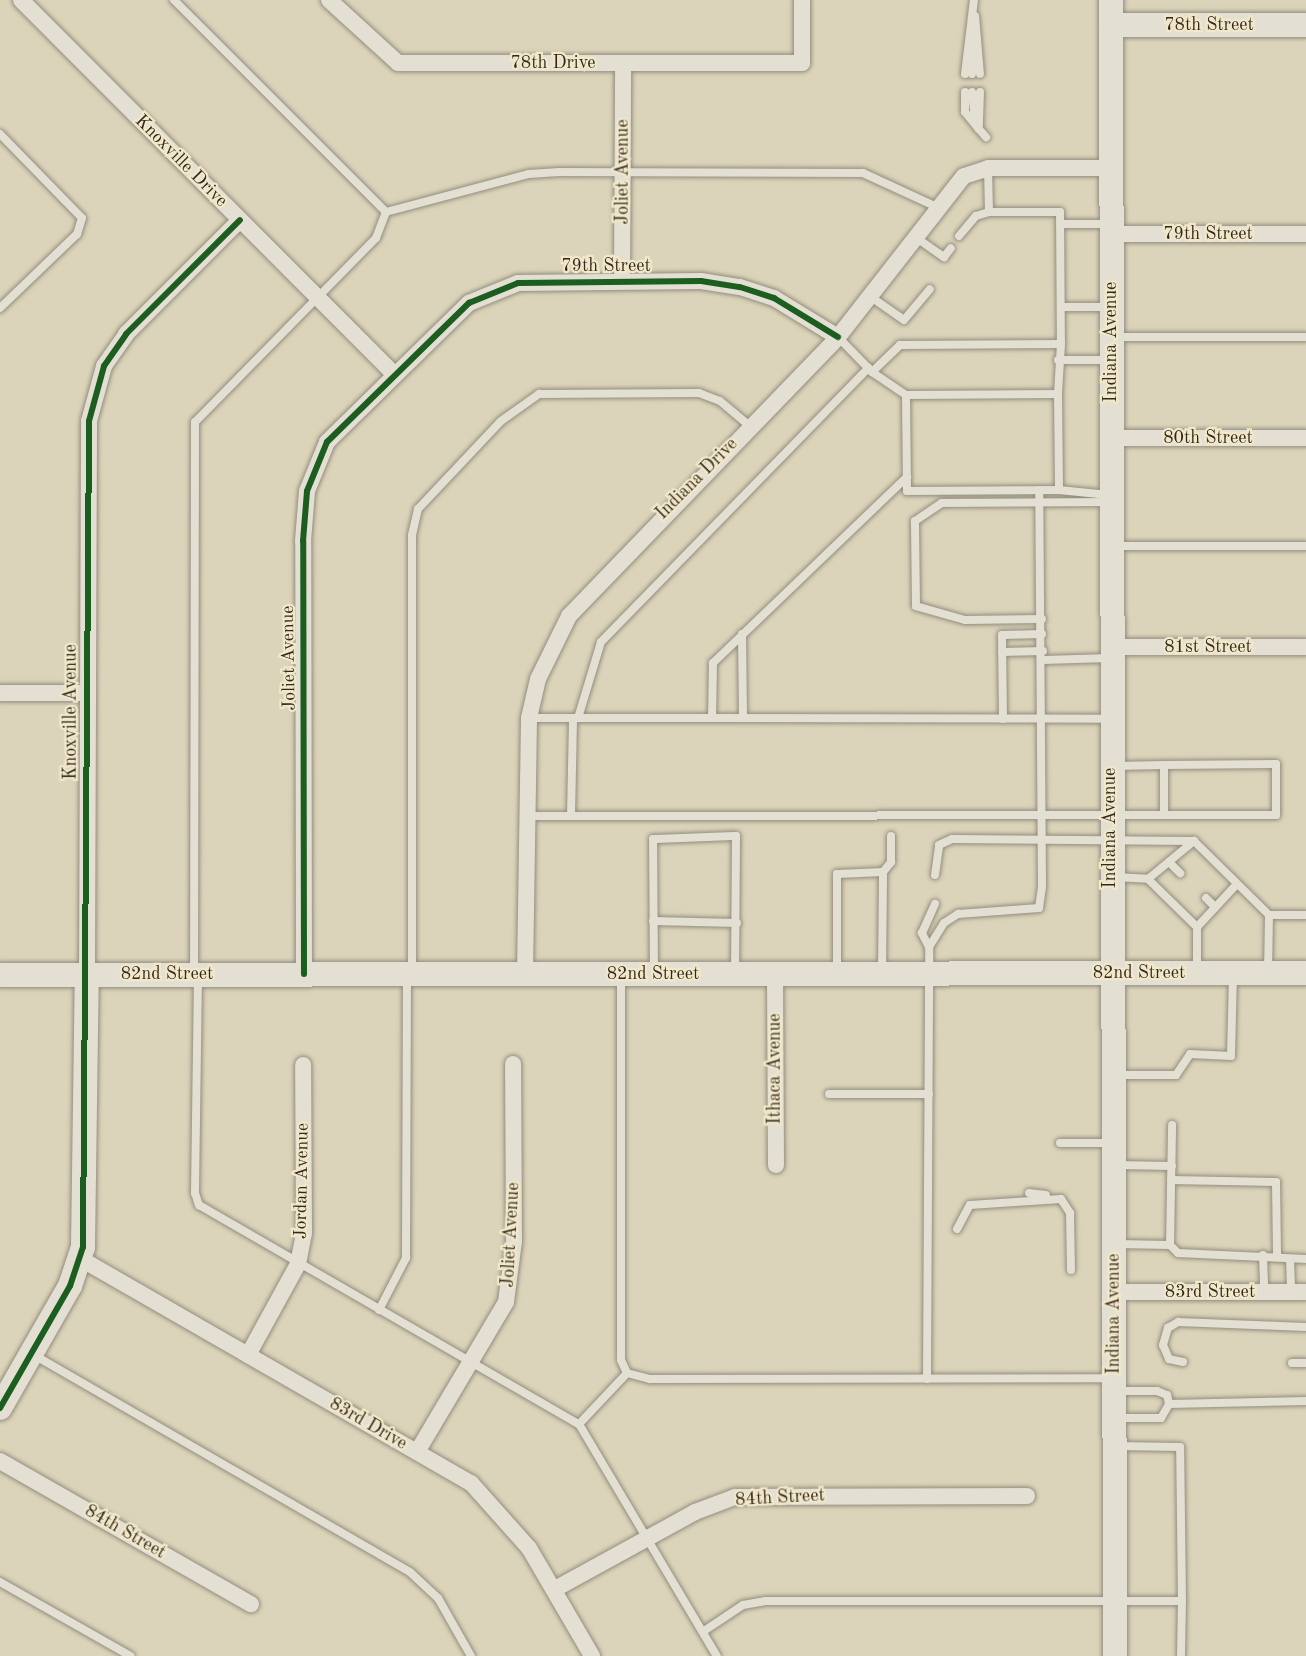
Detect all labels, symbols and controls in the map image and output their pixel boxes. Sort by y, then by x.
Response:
street label: 78th Street [1164,14,1254,36]
street label: 78th Drive [510,52,596,74]
street label: Knoxville Drive [130,110,232,212]
street label: Joliet Avenue [612,119,634,225]
street label: 79th Street [1163,223,1253,245]
street label: 79th Street [561,255,651,277]
street label: Indiana Avenue [1100,282,1122,402]
street label: 80th Street [1163,427,1253,449]
street label: Indiana Drive [652,434,742,524]
street label: Joliet Avenue [277,605,301,711]
street label: 81st Street [1164,636,1252,658]
street label: Knoxville Avenue [60,644,82,780]
street label: Indiana Avenue [1099,768,1121,888]
street label: 82nd Street [1093,962,1185,984]
street label: 82nd Street [121,963,213,985]
street label: 82nd Street [607,963,699,985]
street label: Ithaca Avenue [764,1013,786,1125]
street label: Jordan Avenue [290,1123,314,1239]
street label: Joliet Avenue [497,1182,525,1288]
street label: Indiana Avenue [1103,1254,1125,1374]
street label: 83rd Street [1165,1281,1255,1303]
street label: 83rd Drive [325,1393,411,1455]
street label: 84th Street [735,1485,825,1511]
street label: 84th Street [81,1500,169,1564]

